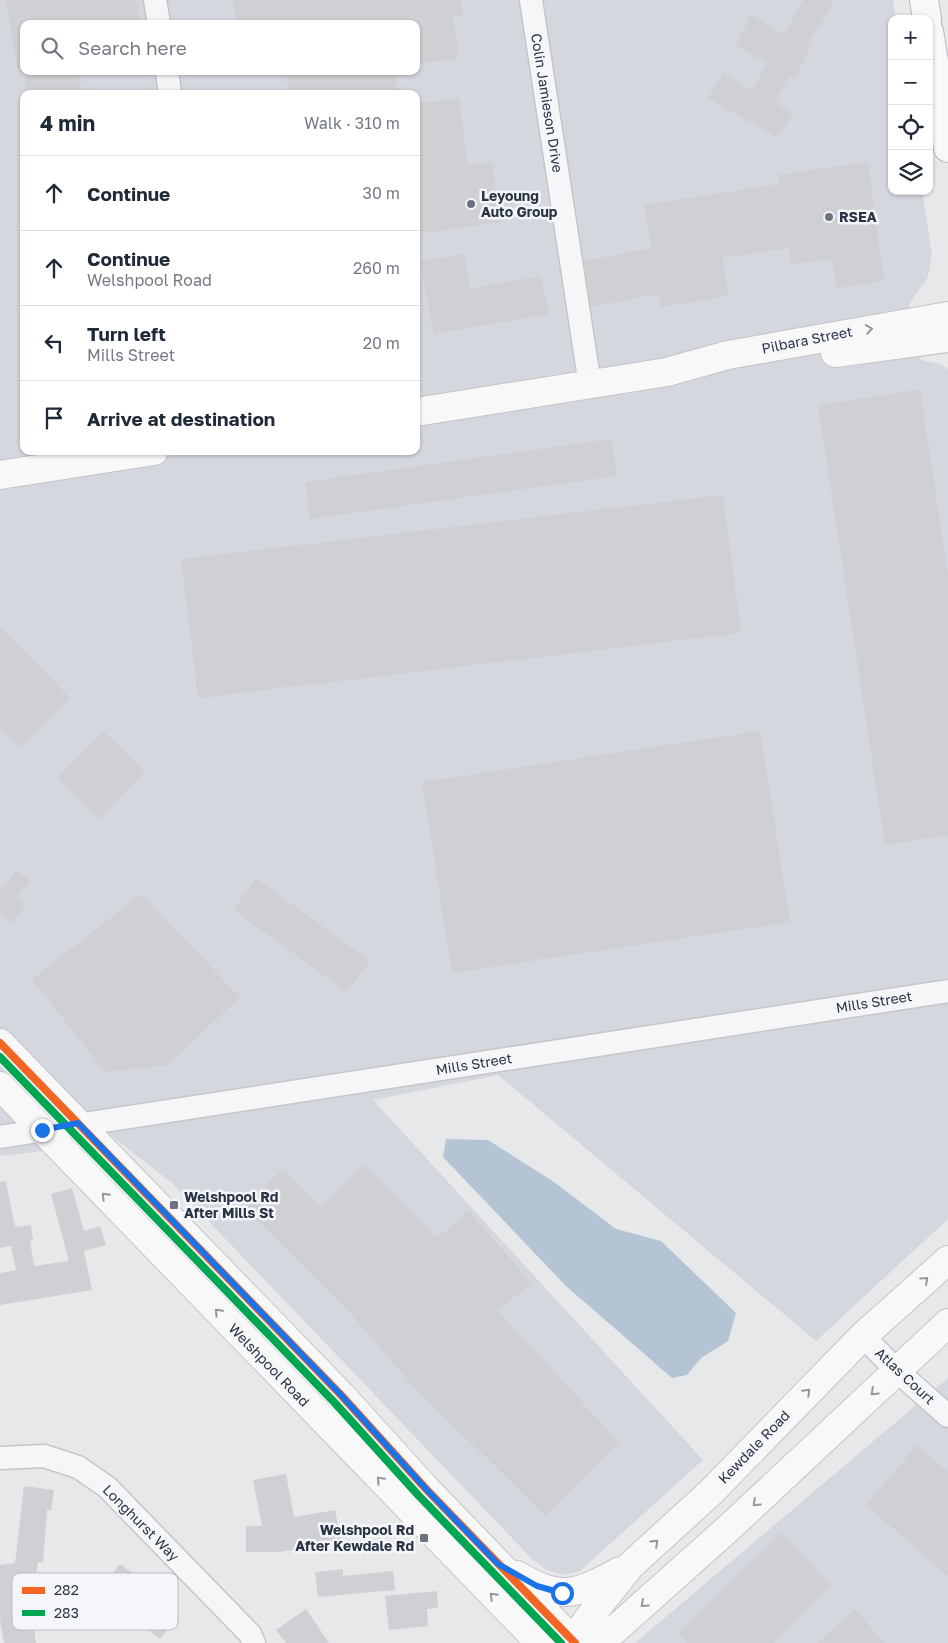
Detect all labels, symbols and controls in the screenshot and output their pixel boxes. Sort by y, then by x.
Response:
map controls [888,15,933,195]
button: + [888,15,933,60]
search box [20,20,420,75]
street label: Colin Jamieson Drive [528,32,567,174]
icon: search [38,34,66,62]
text: Search here [78,36,187,59]
button: − [888,60,933,105]
button: locate [888,105,933,150]
text: 4 min [40,110,95,136]
text: Walk · 310 m [304,113,400,133]
button: layers [888,150,933,195]
icon: ahead [40,179,68,207]
text: Continue [87,182,170,205]
text: 30 m [363,183,400,203]
place label: Leyoung Auto Group [481,187,558,220]
marker: Leyoung Auto Group [465,198,477,210]
place label: RSEA [839,208,877,225]
marker: RSEA [823,211,835,223]
text: Continue [87,247,170,270]
icon: ahead [40,254,68,282]
text: 260 m [353,258,400,278]
text: Welshpool Road [87,270,212,290]
text: Turn left [87,322,166,345]
street label: Pilbara Street [760,322,854,357]
one-way arrow [864,325,873,335]
icon: left [40,329,68,357]
text: 20 m [363,333,400,353]
text: Mills Street [87,345,175,365]
icon: arrive [40,404,68,432]
text: Arrive at destination [87,407,275,430]
street label: Mills Street [835,987,913,1016]
street label: Mills Street [435,1049,513,1078]
route end [31,1119,54,1142]
place label: Welshpool Rd After Mills St [184,1188,278,1221]
one-way arrow [102,1192,111,1201]
marker: Welshpool Rd After Mills St [168,1199,180,1211]
one-way arrow [920,1277,929,1286]
one-way arrow [215,1309,224,1318]
street label: Welshpool Road [225,1319,313,1410]
street label: Atlas Court [872,1344,939,1408]
one-way arrow [871,1386,880,1395]
one-way arrow [802,1389,811,1398]
street label: Kewdale Road [714,1406,793,1487]
one-way arrow [377,1476,386,1485]
street label: Longhurst Way [100,1481,183,1564]
one-way arrow [752,1497,761,1506]
place label: Welshpool Rd After Kewdale Rd [295,1521,414,1554]
marker: Welshpool Rd After Kewdale Rd [418,1532,430,1544]
one-way arrow [649,1540,658,1549]
legend [12,1573,178,1630]
text: 282 [54,1581,79,1598]
route start [551,1582,574,1605]
one-way arrow [490,1593,499,1602]
one-way arrow [641,1598,650,1607]
text: 283 [54,1604,79,1621]

